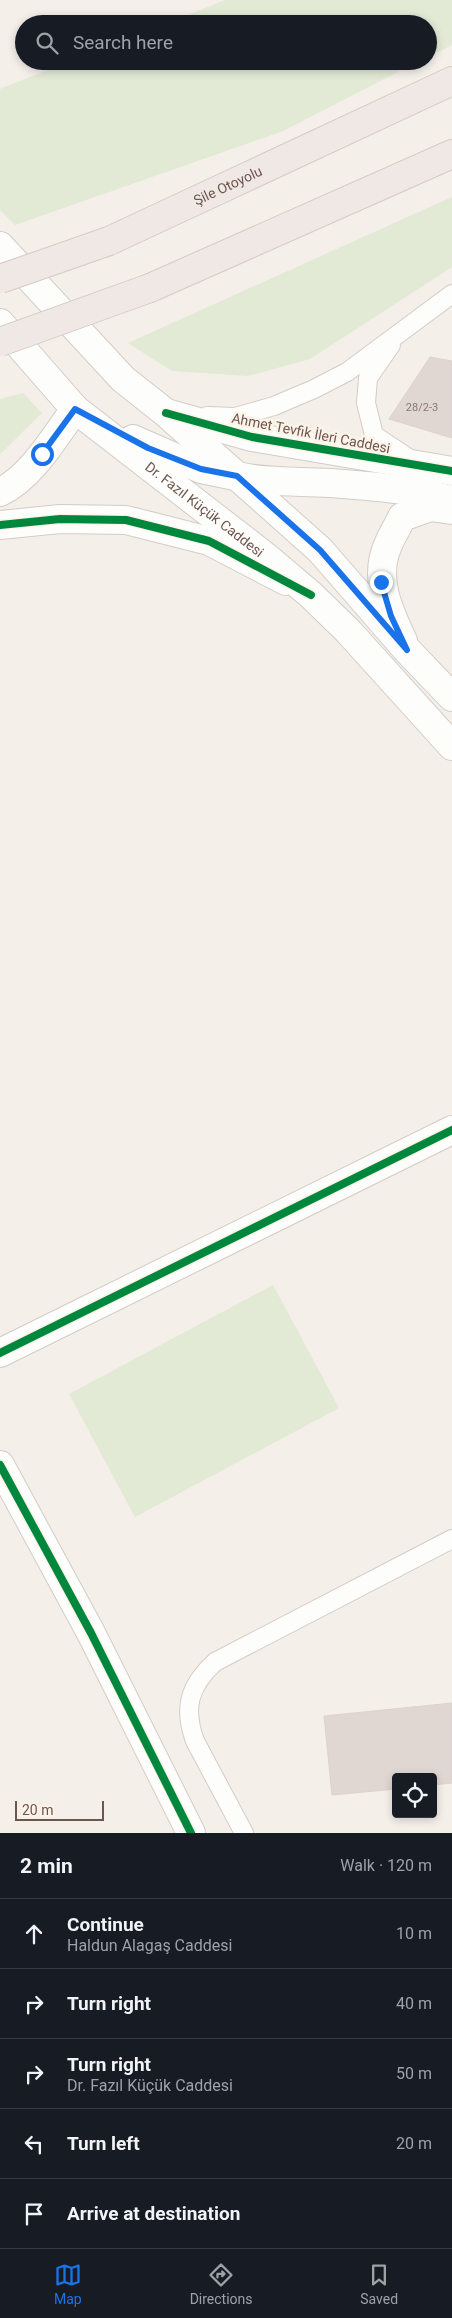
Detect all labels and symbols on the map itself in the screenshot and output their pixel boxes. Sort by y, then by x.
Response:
street label: Şile Otoyolu [191,163,264,208]
house number: 28/2-3 [406,401,438,414]
street label: Ahmet Tevfik İleri Caddesi [230,410,392,456]
route start [31,443,54,466]
street label: Dr. Fazıl Küçük Caddesi [142,458,267,560]
route end [370,571,393,594]
scale bar [15,1798,104,1821]

